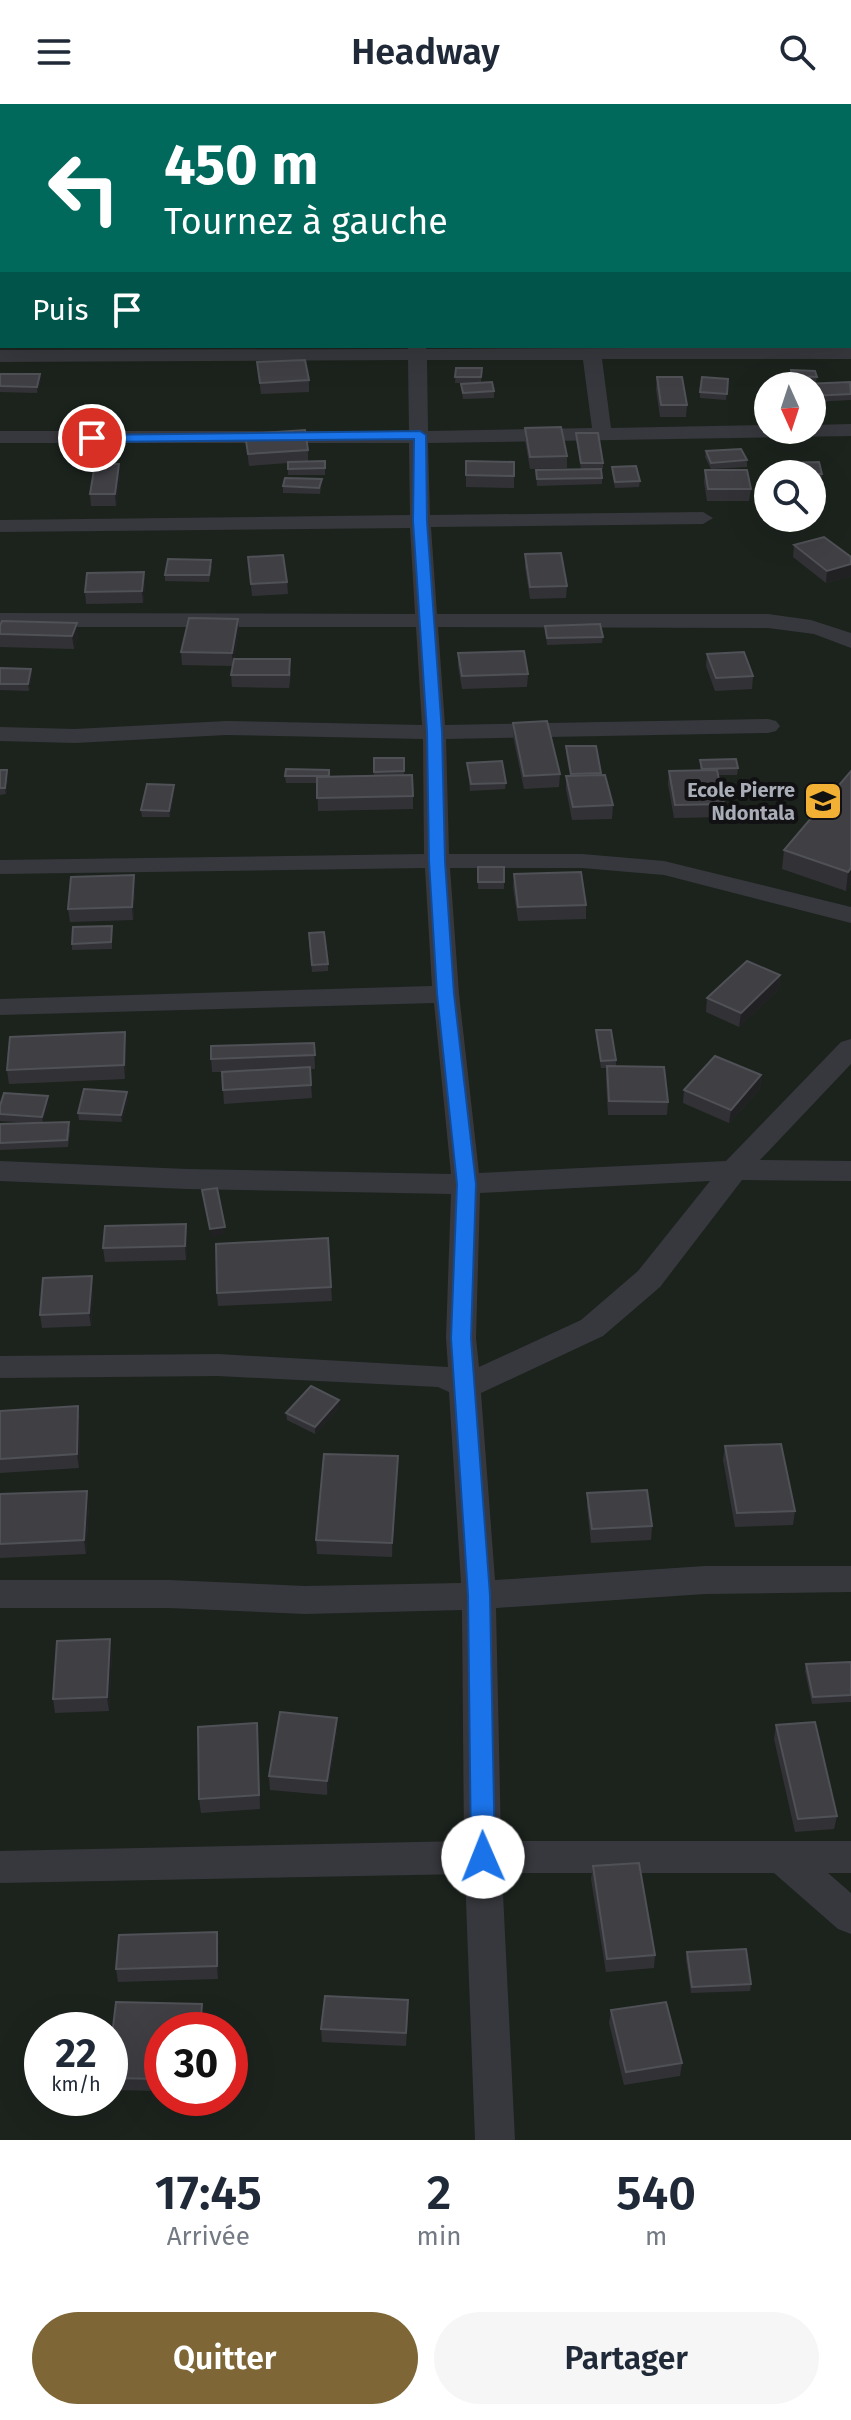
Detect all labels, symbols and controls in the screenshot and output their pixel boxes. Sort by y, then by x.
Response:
icon: menu [32,30,76,74]
text: Headway [351,30,500,74]
icon: search [775,30,819,74]
text: 450 m [164,132,318,199]
icon: left [32,136,136,240]
text: Tournez à gauche [164,200,448,244]
icon: arrive [105,288,149,332]
text: Puis [32,292,89,328]
north arrow [754,372,826,444]
map controls [754,372,826,532]
pin [58,404,126,472]
icon: arrive [70,416,114,460]
button: search [754,460,826,532]
place label: Ecole Pierre Ndontala [687,778,795,825]
school or university icon: Ecole Pierre Ndontala [802,780,844,822]
position arrow [441,1815,525,1899]
speed limit sign: 30 [144,2012,248,2116]
text: 22 [55,2030,97,2078]
text: km/h [51,2072,101,2096]
text: 17:45 [155,2164,262,2222]
text: 2 [427,2164,451,2222]
text: 540 [616,2164,696,2222]
text: Arrivée [167,2221,250,2252]
text: min [417,2221,461,2252]
text: m [645,2221,667,2252]
button: Quitter [32,2312,418,2404]
button: Partager [434,2312,819,2404]

